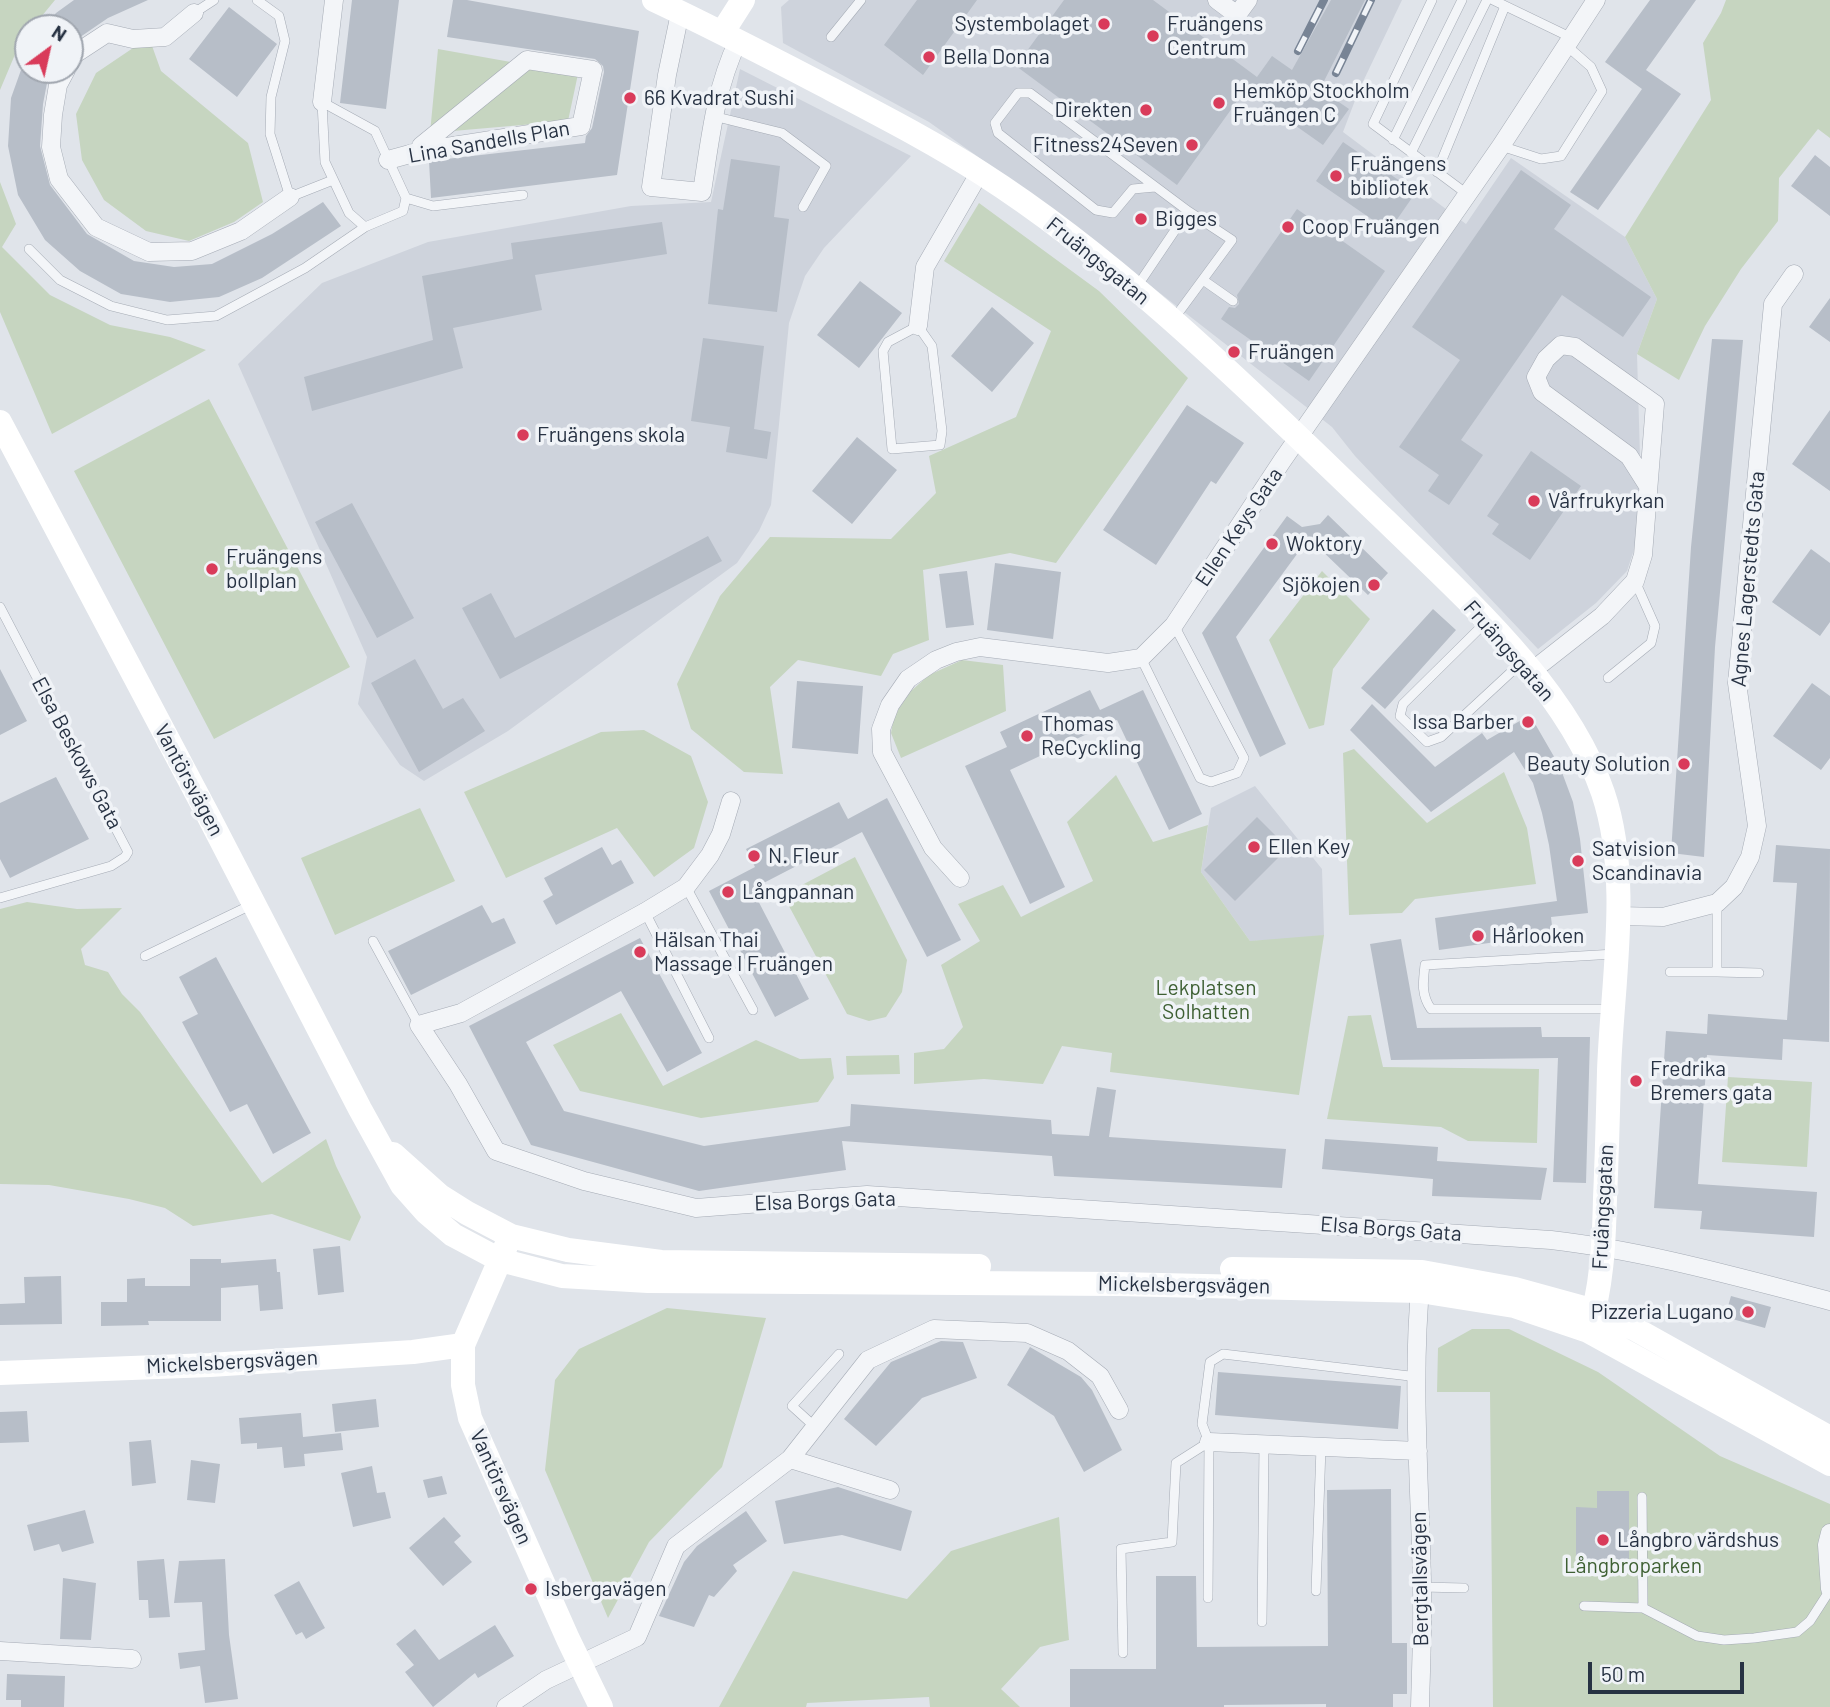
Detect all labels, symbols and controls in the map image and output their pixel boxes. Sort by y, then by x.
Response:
place label: Systembolaget [955,11,1090,37]
place label: Fruängens Centrum [1167,11,1263,61]
north arrow [14,14,84,84]
marker: Systembolaget [1096,16,1112,32]
text: N [48,20,71,46]
marker: Fruängens Centrum [1145,28,1161,44]
place label: Bella Donna [943,44,1050,70]
marker: Bella Donna [921,49,937,65]
place label: Hemköp Stockholm Fruängen C [1233,78,1410,128]
place label: 66 Kvadrat Sushi [644,85,795,111]
marker: 66 Kvadrat Sushi [622,90,638,106]
marker: Hemköp Stockholm Fruängen C [1211,95,1227,111]
place label: Direkten [1055,97,1132,123]
marker: Direkten [1138,102,1154,118]
street label: Lina Sandells Plan [406,115,572,169]
place label: Fitness24Seven [1033,132,1178,158]
marker: Fitness24Seven [1184,137,1200,153]
place label: Fruängens bibliotek [1350,151,1446,201]
marker: Fruängens bibliotek [1328,168,1344,184]
place label: Bigges [1155,206,1217,232]
marker: Bigges [1133,211,1149,227]
street label: Fruängsgatan [1041,212,1155,310]
place label: Coop Fruängen [1302,214,1440,240]
marker: Coop Fruängen [1280,219,1296,235]
place label: Fruängen [1248,339,1334,365]
marker: Fruängen [1226,344,1242,360]
place label: Fruängens skola [537,422,685,448]
marker: Fruängens skola [515,427,531,443]
street label: Ellen Keys Gata [1190,463,1288,591]
street label: Agnes Lagerstedts Gata [1726,470,1770,688]
place label: Vårfrukyrkan [1548,488,1665,514]
marker: Vårfrukyrkan [1526,493,1542,509]
place label: Woktory [1286,531,1362,557]
marker: Woktory [1264,536,1280,552]
place label: Fruängens bollplan [226,544,322,594]
marker: Fruängens bollplan [204,561,220,577]
place label: Sjökojen [1282,572,1360,598]
marker: Sjökojen [1366,577,1382,593]
street label: Fruängsgatan [1458,595,1560,707]
street label: Elsa Beskows Gata [26,673,128,833]
place label: Issa Barber [1412,709,1514,735]
place label: Thomas ReCyckling [1041,711,1141,761]
marker: Issa Barber [1520,714,1536,730]
street label: Vantörsvägen [149,720,229,840]
marker: Thomas ReCyckling [1019,728,1035,744]
place label: Beauty Solution [1527,751,1670,777]
marker: Beauty Solution [1676,756,1692,772]
place label: Ellen Key [1268,834,1350,860]
place label: Satvision Scandinavia [1592,836,1702,886]
marker: Ellen Key [1246,839,1262,855]
place label: N. Fleur [768,843,839,869]
marker: N. Fleur [746,848,762,864]
marker: Satvision Scandinavia [1570,853,1586,869]
place label: Långpannan [742,879,854,905]
marker: Långpannan [720,884,736,900]
place label: Hårlooken [1492,923,1584,949]
place label: Hälsan Thai Massage I Fruängen [654,927,833,977]
marker: Hårlooken [1470,928,1486,944]
marker: Hälsan Thai Massage I Fruängen [632,944,648,960]
park label: Lekplatsen Solhatten [1156,975,1256,1025]
place label: Fredrika Bremers gata [1650,1056,1772,1106]
marker: Fredrika Bremers gata [1628,1073,1644,1089]
street label: Fruängsgatan [1587,1144,1619,1270]
street label: Elsa Borgs Gata [754,1186,896,1216]
street label: Elsa Borgs Gata [1319,1211,1463,1247]
street label: Mickelsbergsvägen [1098,1271,1270,1299]
place label: Pizzeria Lugano [1591,1299,1734,1325]
marker: Pizzeria Lugano [1740,1304,1756,1320]
street label: Mickelsbergsvägen [145,1345,319,1379]
street label: Vantörsvägen [464,1426,538,1548]
street label: Bergtallsvägen [1406,1511,1434,1647]
place label: Långbro värdshus [1617,1527,1779,1553]
marker: Långbro värdshus [1595,1532,1611,1548]
park label: Långbroparken [1564,1553,1702,1579]
place label: Isbergavägen [545,1576,666,1602]
marker: Isbergavägen [523,1581,539,1597]
scale bar [1592,1648,1748,1692]
text: 50 m [1601,1661,1645,1686]

